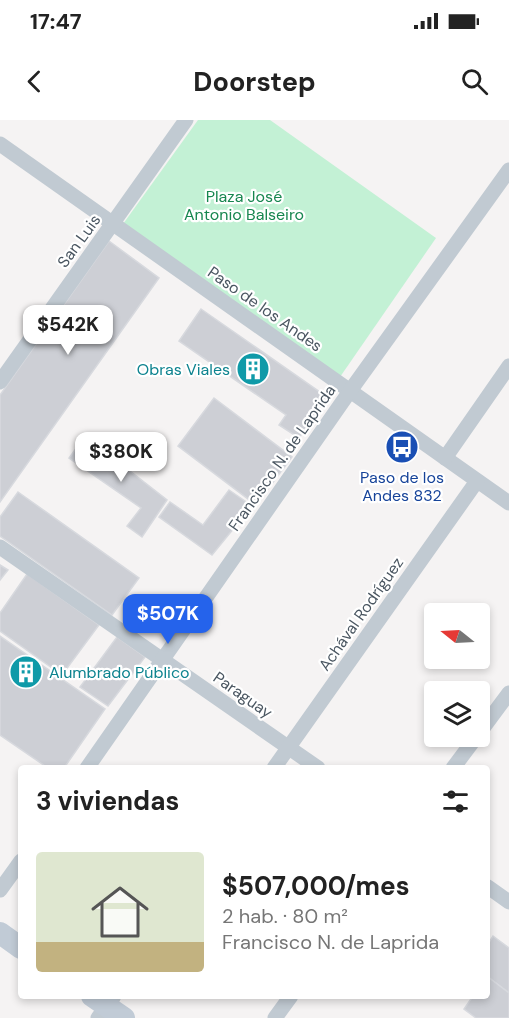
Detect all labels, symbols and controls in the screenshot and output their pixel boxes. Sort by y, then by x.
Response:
text: 17:47 [30,7,82,36]
text: Doorstep [193,64,316,99]
icon: back [18,65,51,98]
icon: search [458,65,491,98]
park label: Plaza José Antonio Balseiro [184,186,304,225]
street label: San Luis [53,210,105,272]
street label: Paso de los Andes [204,262,326,356]
pin: $542K [26,305,110,356]
text: $542K [37,311,99,337]
building icon: Obras Viales [235,351,271,387]
place label: Obras Viales [137,359,230,380]
street label: Francisco N. de Laprida [224,381,340,535]
bus stop icon: Paso de los Andes 832 [384,429,420,465]
pin: $380K [79,432,163,483]
text: $380K [89,438,153,464]
place label: Paso de los Andes 832 [360,467,444,506]
street label: Achával Rodríguez [314,553,408,675]
pin: $507K [126,594,210,645]
text: $507K [137,600,199,626]
north arrow [424,603,490,669]
map controls [424,603,490,747]
building icon: Alumbrado Público [8,654,44,690]
place label: Alumbrado Público [49,662,190,683]
street label: Paraguay [209,667,277,723]
button: layers [424,681,490,747]
text: 3 viviendas [36,784,179,818]
icon: filters [439,785,472,818]
text: $507,000/mes [222,869,410,903]
icon: home [84,876,156,948]
text: 2 hab. · 80 m² [222,903,348,929]
text: Francisco N. de Laprida [222,929,439,955]

